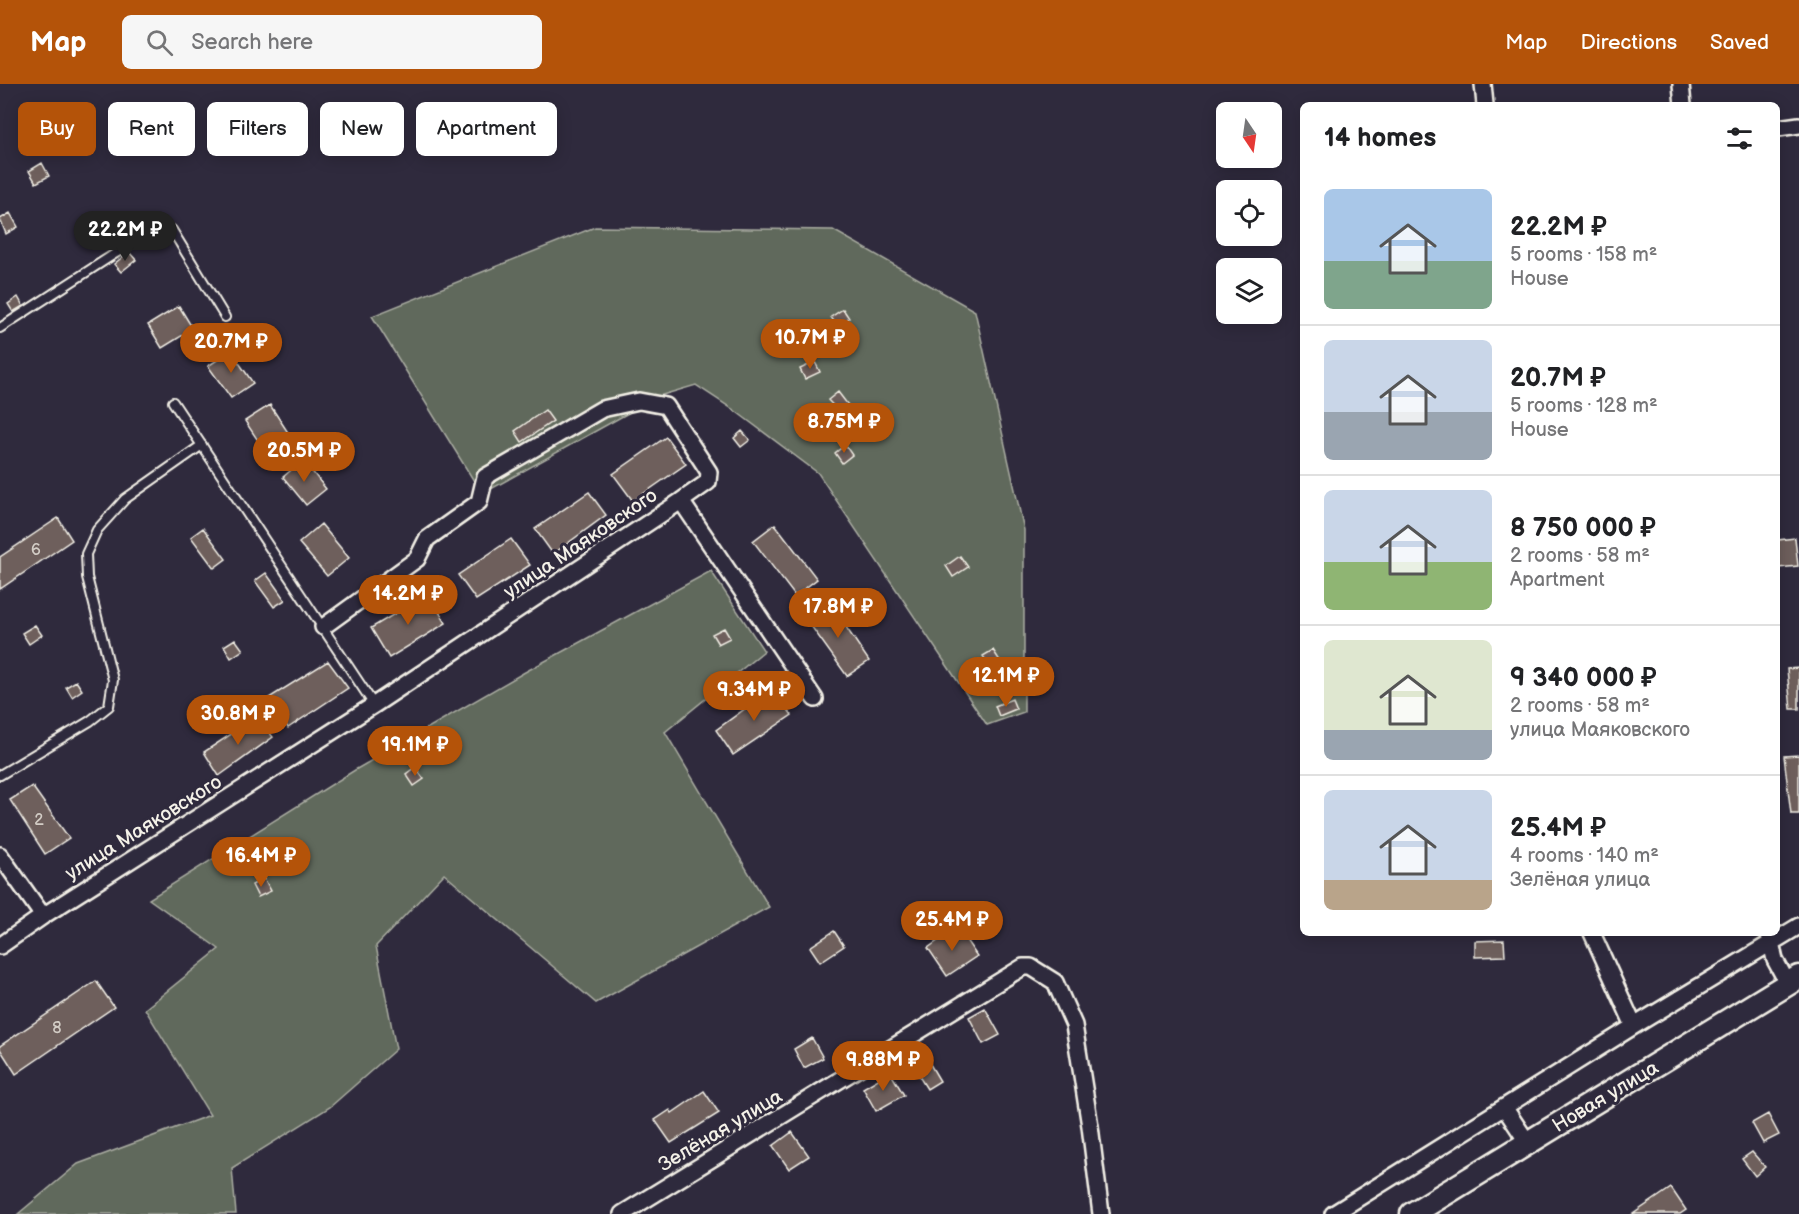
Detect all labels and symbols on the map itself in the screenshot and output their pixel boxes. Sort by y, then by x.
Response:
north arrow [1216,102,1282,168]
pin: 22.2M ₽ [70,211,180,262]
pin: 10.7M ₽ [755,319,865,370]
pin: 20.7M ₽ [176,323,286,374]
pin: 8.75M ₽ [789,403,899,454]
pin: 20.5M ₽ [249,432,359,483]
street label: улица Маяковского [499,484,662,604]
house number: 6 [31,541,41,560]
pin: 14.2M ₽ [353,575,463,626]
pin: 17.8M ₽ [783,588,893,639]
pin: 12.1M ₽ [951,657,1061,708]
pin: 9.34M ₽ [699,671,809,722]
pin: 30.8M ₽ [183,695,293,746]
pin: 19.1M ₽ [360,726,470,777]
street label: улица Маяковского [61,770,226,886]
house number: 2 [34,811,44,830]
pin: 16.4M ₽ [206,837,316,888]
pin: 25.4M ₽ [897,901,1007,952]
house number: 8 [52,1019,62,1038]
pin: 9.88M ₽ [828,1041,938,1092]
street label: Новая улица [1548,1056,1663,1138]
street label: Зелёная улица [654,1084,787,1177]

